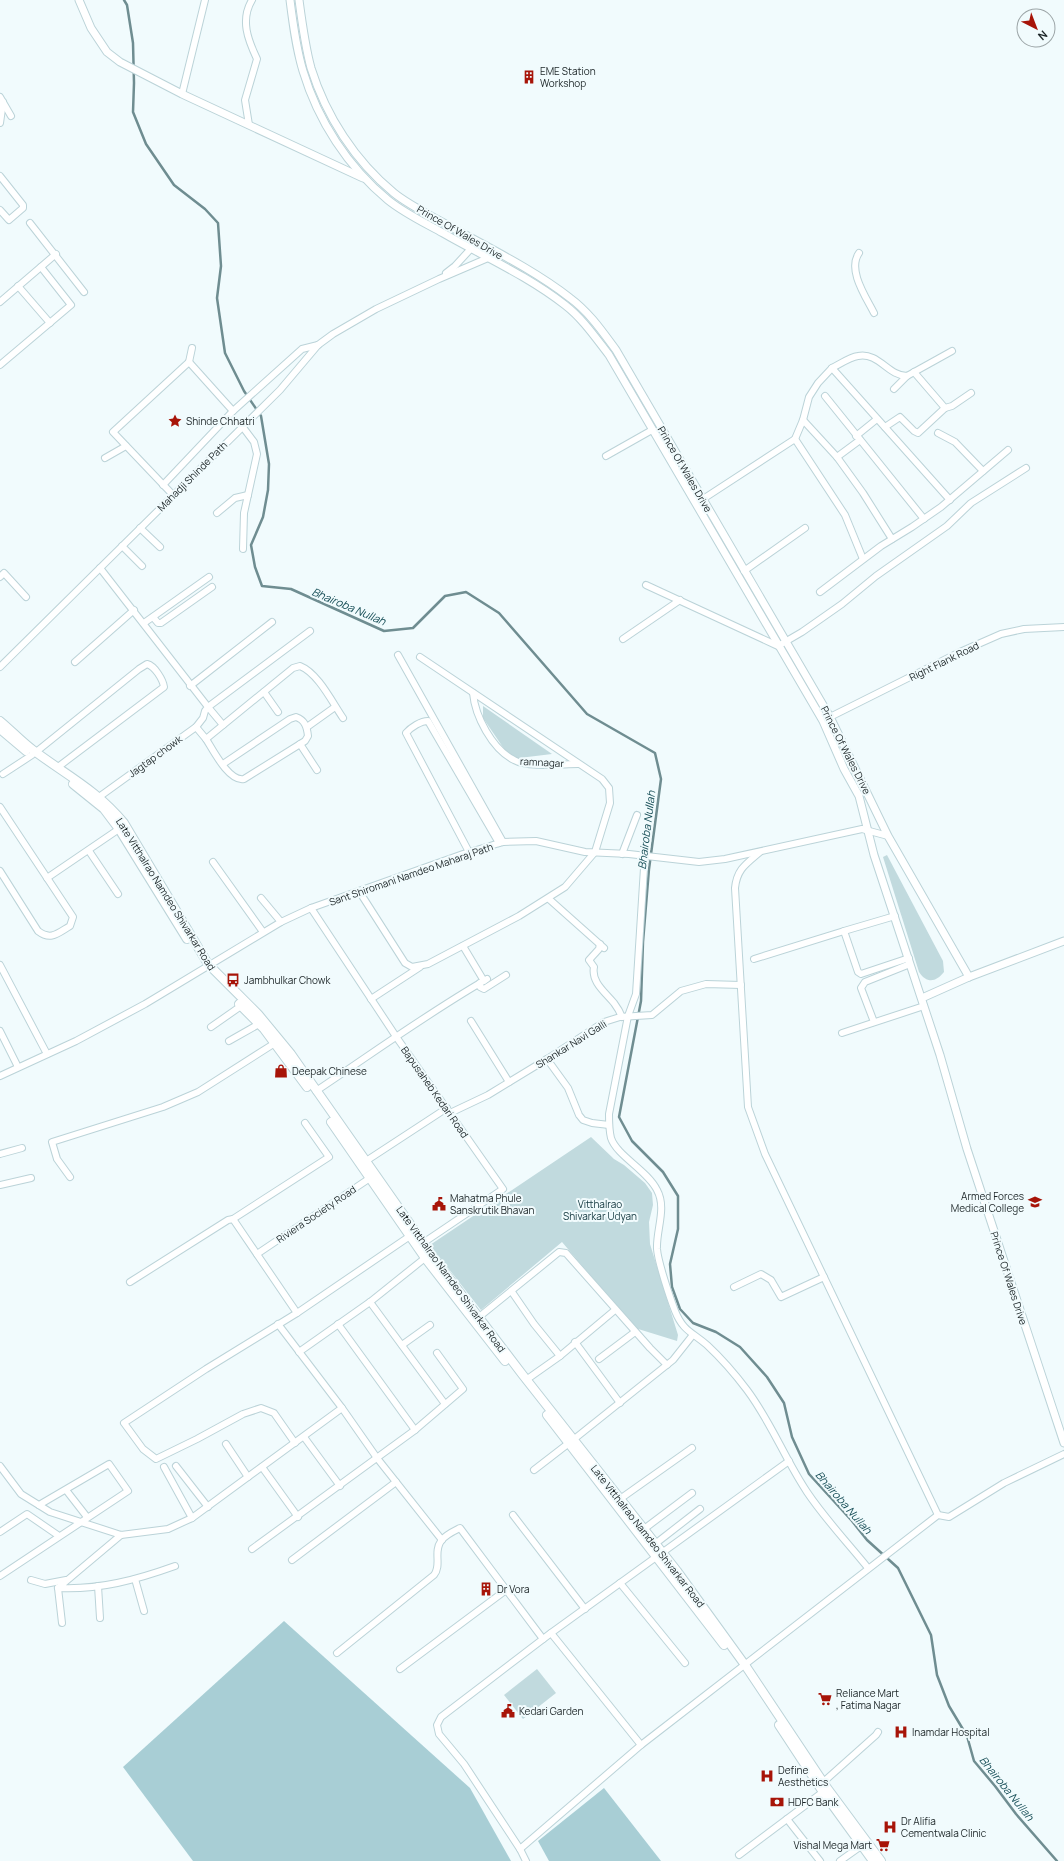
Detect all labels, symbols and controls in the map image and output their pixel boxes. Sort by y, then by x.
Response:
north arrow [1016,8,1056,48]
text: N [1035,28,1051,44]
place label: EME Station Workshop [540,64,596,90]
building icon: EME Station Workshop [521,69,537,85]
street label: Prince Of Wales Drive [414,202,506,262]
place icon: Shinde Chhatri [167,413,183,429]
place label: Shinde Chhatri [186,414,255,428]
street label: Prince Of Wales Drive [655,423,715,515]
street label: Mahadji Shinde Path [154,438,230,514]
water label: Bhairoba Nullah [310,584,389,629]
street label: Right Flank Road [907,638,981,684]
street label: Prince Of Wales Drive [818,704,874,797]
street label: Jagtap chowk [125,731,186,780]
street label: ramnagar [520,754,565,770]
water label: Bhairoba Nullah [634,789,658,870]
street label: Late Vitthalrao Namdeo Shivarkar Road [113,815,219,973]
street label: Sant Shiromani Namdeo Maharaj Path [327,839,495,909]
bus stop icon: Jambhulkar Chowk [225,972,241,988]
place label: Jambhulkar Chowk [244,973,331,987]
street label: Shankar Navi Galli [533,1017,609,1071]
street label: Bapusaheb Kedari Road [398,1044,472,1141]
shop icon: Deepak Chinese [273,1063,289,1079]
place label: Deepak Chinese [292,1064,367,1078]
street label: Riviera Society Road [273,1182,359,1246]
place label: Armed Forces Medical College [951,1189,1024,1215]
place label: Mahatma Phule Sanskrutik Bhavan [450,1191,534,1217]
school or university icon: Armed Forces Medical College [1027,1194,1043,1210]
public building icon: Mahatma Phule Sanskrutik Bhavan [431,1196,447,1212]
park label: Vitthalrao Shivarkar Udyan [563,1197,637,1223]
street label: Late Vitthalrao Namdeo Shivarkar Road [393,1203,509,1355]
street label: Prince Of Wales Drive [987,1230,1031,1327]
street label: Late Vitthalrao Namdeo Shivarkar Road [588,1462,708,1610]
water label: Bhairoba Nullah [812,1467,876,1537]
building icon: Dr Vora [478,1581,494,1597]
place label: Dr Vora [497,1582,530,1596]
place label: Reliance Mart , Fatima Nagar [836,1686,901,1712]
supermarket icon: Reliance Mart , Fatima Nagar [817,1691,833,1707]
public building icon: Kedari Garden [500,1703,516,1719]
place label: Kedari Garden [519,1704,584,1718]
hospital icon: Inamdar Hospital [893,1724,909,1740]
place label: Inamdar Hospital [912,1725,989,1739]
water label: Bhairoba Nullah [976,1753,1038,1824]
place label: Define Aesthetics [778,1763,828,1789]
hospital icon: Define Aesthetics [759,1768,775,1784]
bank icon: HDFC Bank [769,1794,785,1810]
place label: HDFC Bank [788,1795,839,1809]
place label: Dr Alifia Cementwala Clinic [901,1814,987,1840]
hospital icon: Dr Alifia Cementwala Clinic [882,1819,898,1835]
supermarket icon: Vishal Mega Mart [875,1837,891,1853]
place label: Vishal Mega Mart [793,1838,872,1852]

